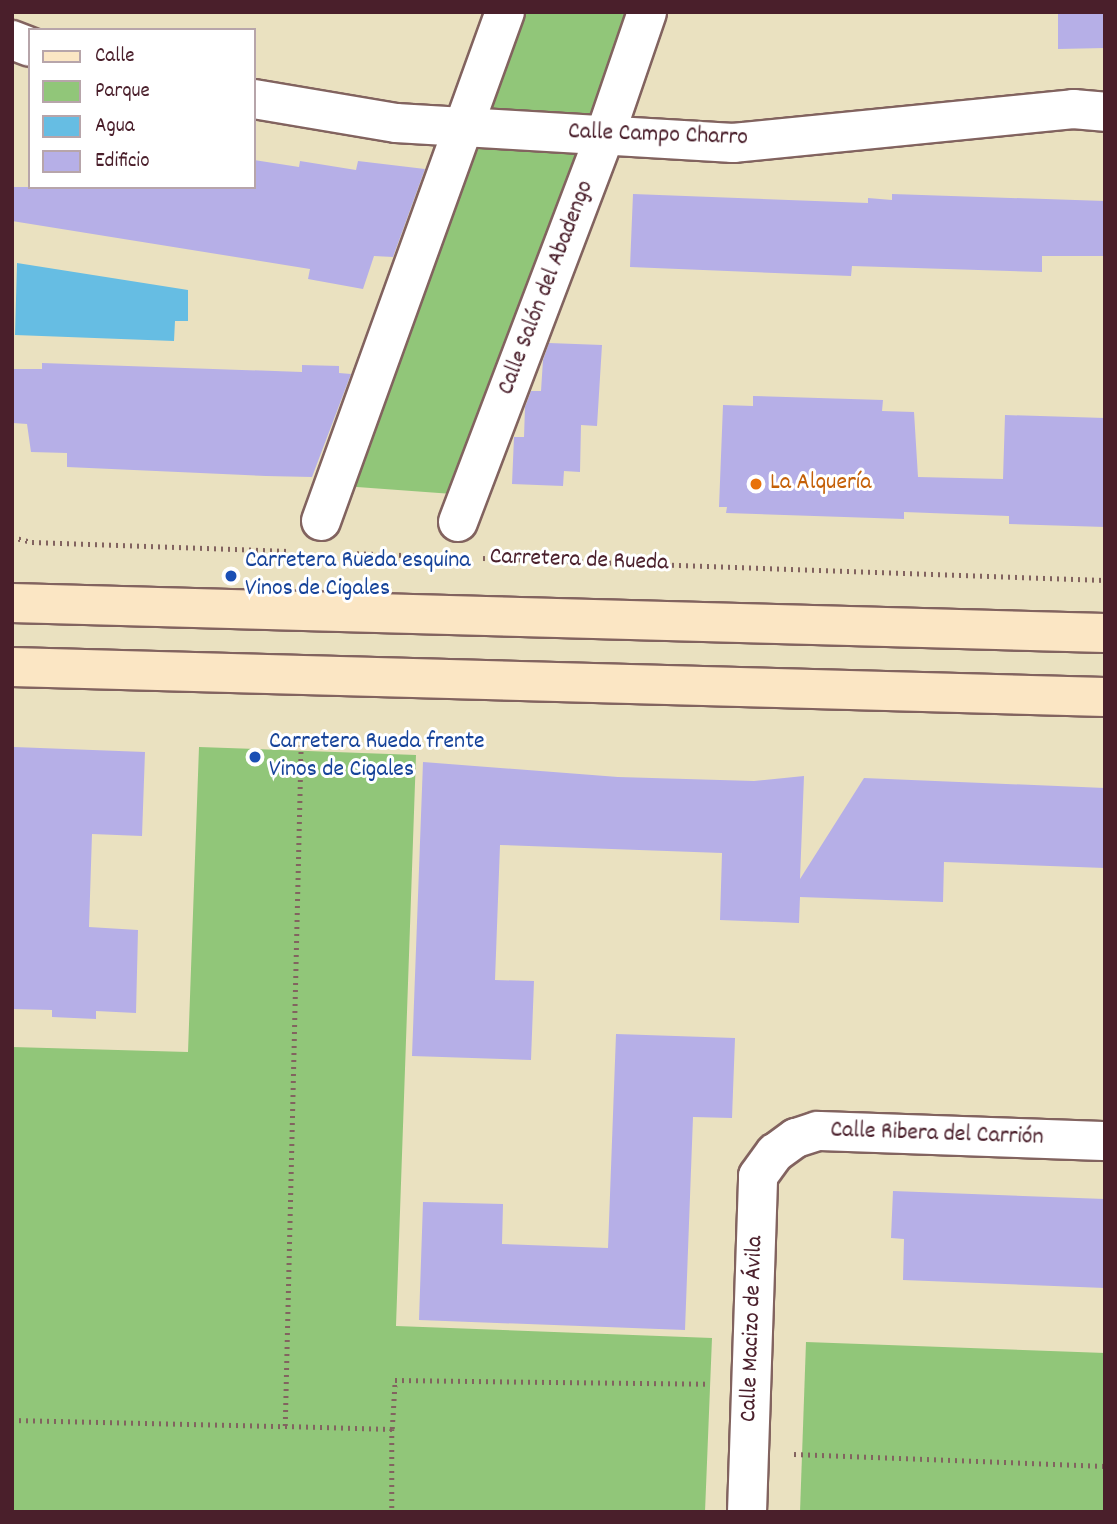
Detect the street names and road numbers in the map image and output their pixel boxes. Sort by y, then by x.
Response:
street label: Calle Campo Charro [568,118,748,154]
street label: Calle Salón del Abadengo [493,177,601,399]
street label: Carretera de Rueda [489,543,669,579]
street label: Calle Ribera del Carrión [830,1117,1044,1153]
street label: Calle Macizo de Ávila [735,1235,771,1423]

